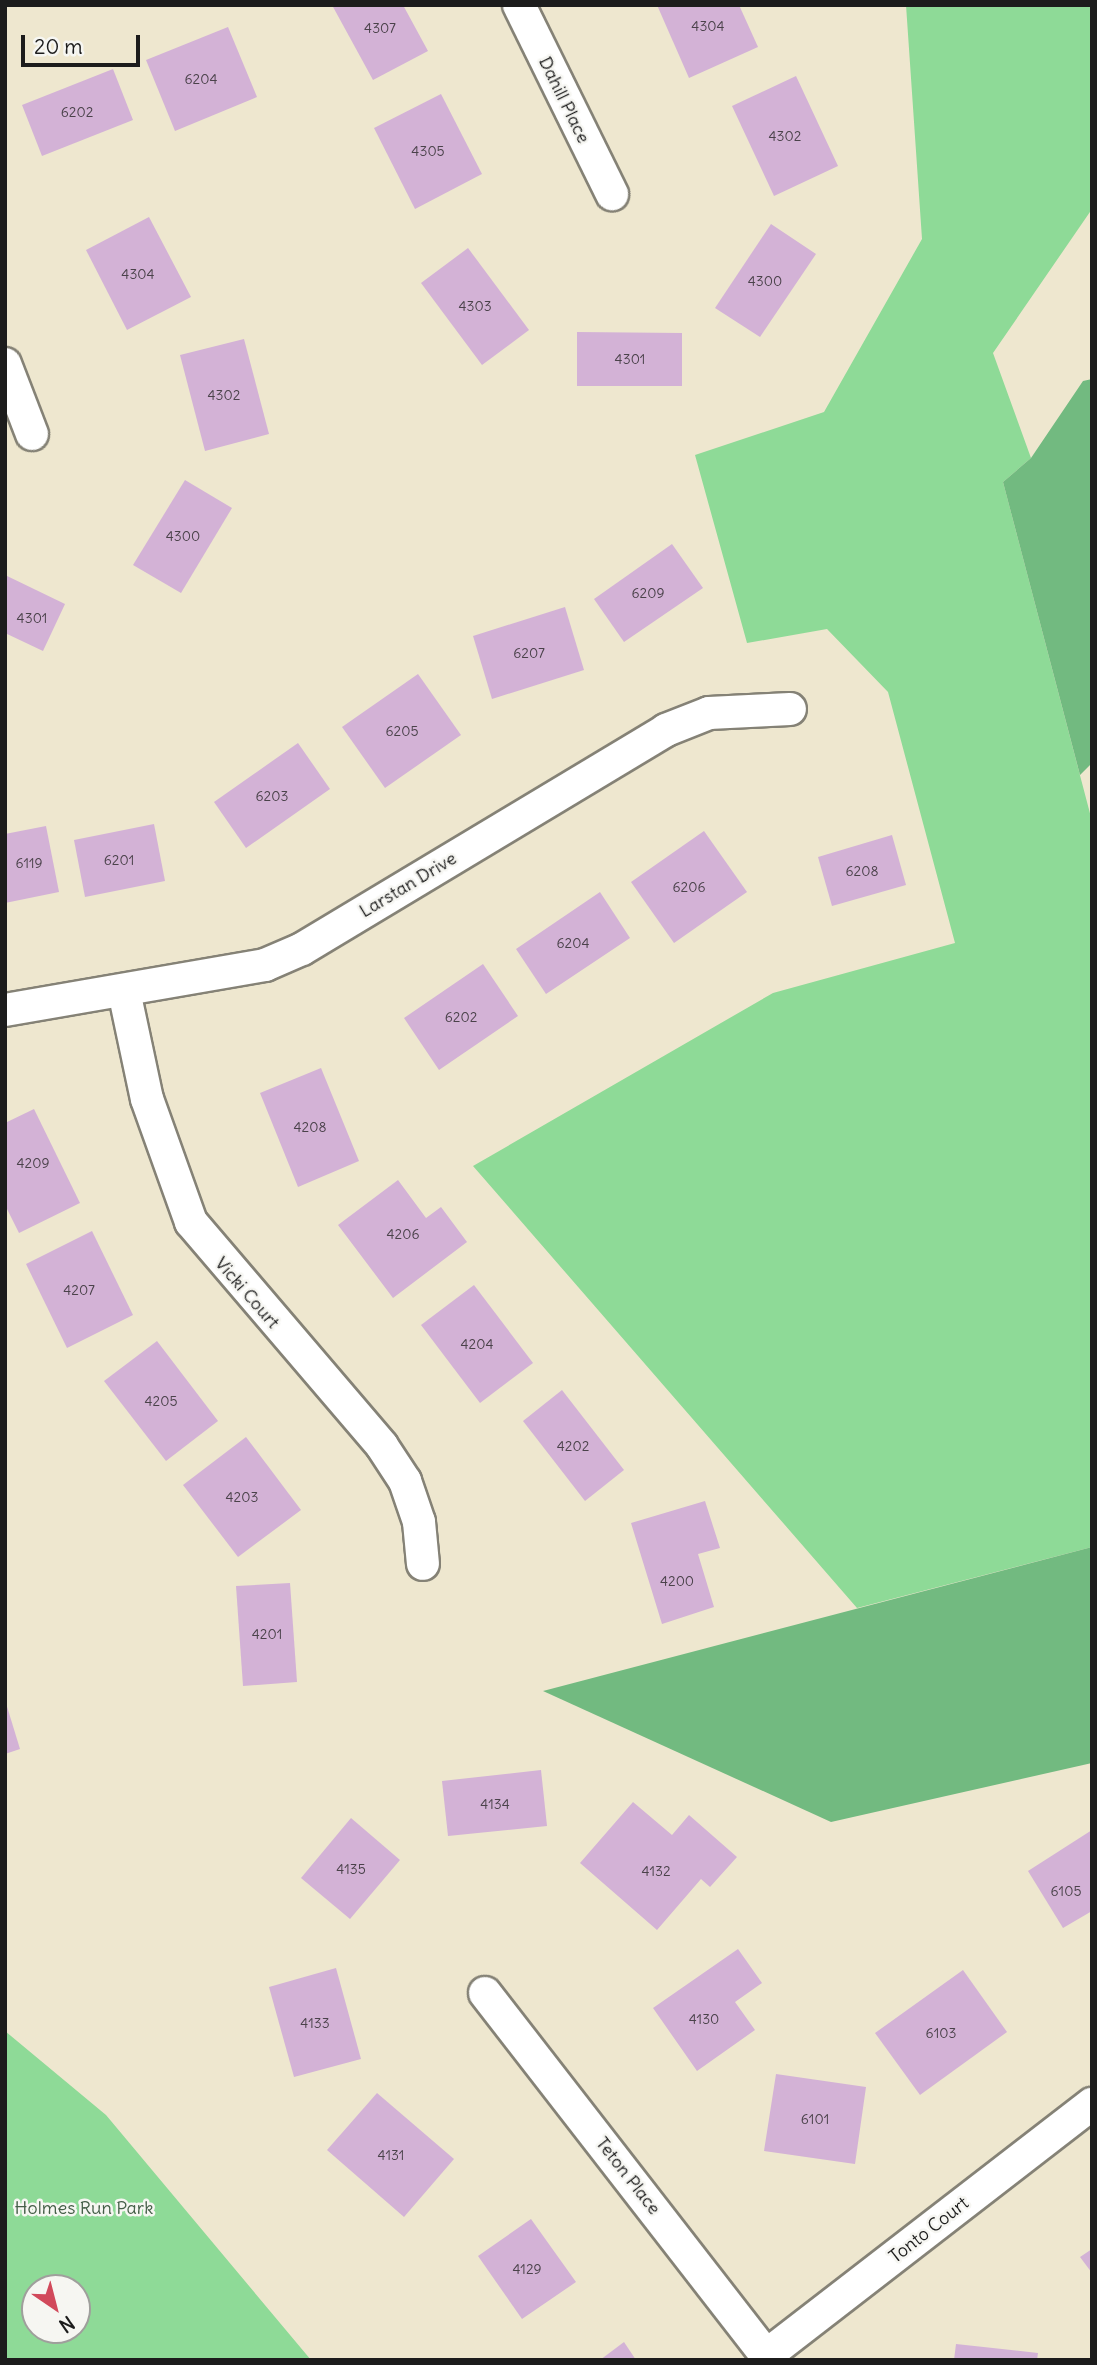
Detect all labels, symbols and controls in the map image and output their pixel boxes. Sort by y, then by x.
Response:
house number: 4304 [691,18,725,34]
house number: 4307 [364,20,396,36]
scale bar [24,21,144,65]
text: 20 m [34,33,83,60]
street label: Dahill Place [534,53,594,147]
house number: 6204 [184,71,218,87]
house number: 6202 [61,104,93,120]
house number: 4302 [769,128,801,144]
house number: 4305 [411,143,445,159]
house number: 4304 [121,266,155,282]
house number: 4300 [748,273,782,289]
house number: 4303 [458,298,492,314]
house number: 4301 [615,351,645,367]
house number: 4302 [208,387,240,403]
house number: 4300 [166,528,200,544]
house number: 6209 [631,585,665,601]
house number: 4301 [17,610,47,626]
house number: 6207 [513,645,545,661]
house number: 6205 [385,723,419,739]
house number: 6203 [256,788,288,804]
street label: Larstan Drive [356,848,460,922]
house number: 6201 [104,852,134,868]
house number: 6119 [15,855,43,871]
house number: 6208 [845,863,879,879]
house number: 6206 [672,879,706,895]
house number: 6204 [556,935,590,951]
house number: 6202 [445,1009,477,1025]
house number: 4208 [293,1119,327,1135]
house number: 4209 [16,1155,50,1171]
house number: 4206 [386,1226,420,1242]
street label: Vicki Court [210,1253,284,1333]
house number: 4207 [63,1282,95,1298]
house number: 4204 [460,1336,494,1352]
house number: 4205 [144,1393,178,1409]
house number: 4202 [557,1438,589,1454]
house number: 4203 [226,1489,258,1505]
house number: 4200 [660,1573,694,1589]
house number: 4201 [252,1626,282,1642]
house number: 4134 [480,1796,510,1812]
house number: 4135 [336,1861,366,1877]
house number: 4132 [641,1863,671,1879]
house number: 6105 [1051,1883,1081,1899]
house number: 4130 [689,2011,719,2027]
house number: 4133 [300,2015,330,2031]
house number: 6103 [926,2025,956,2041]
house number: 6101 [801,2111,829,2127]
street label: Teton Place [591,2133,665,2219]
house number: 4131 [378,2147,404,2163]
street label: Tonto Court [885,2192,973,2268]
park label: Holmes Run Park [15,2197,153,2219]
house number: 4129 [512,2261,542,2277]
north arrow [21,2274,91,2344]
text: N [55,2311,79,2338]

